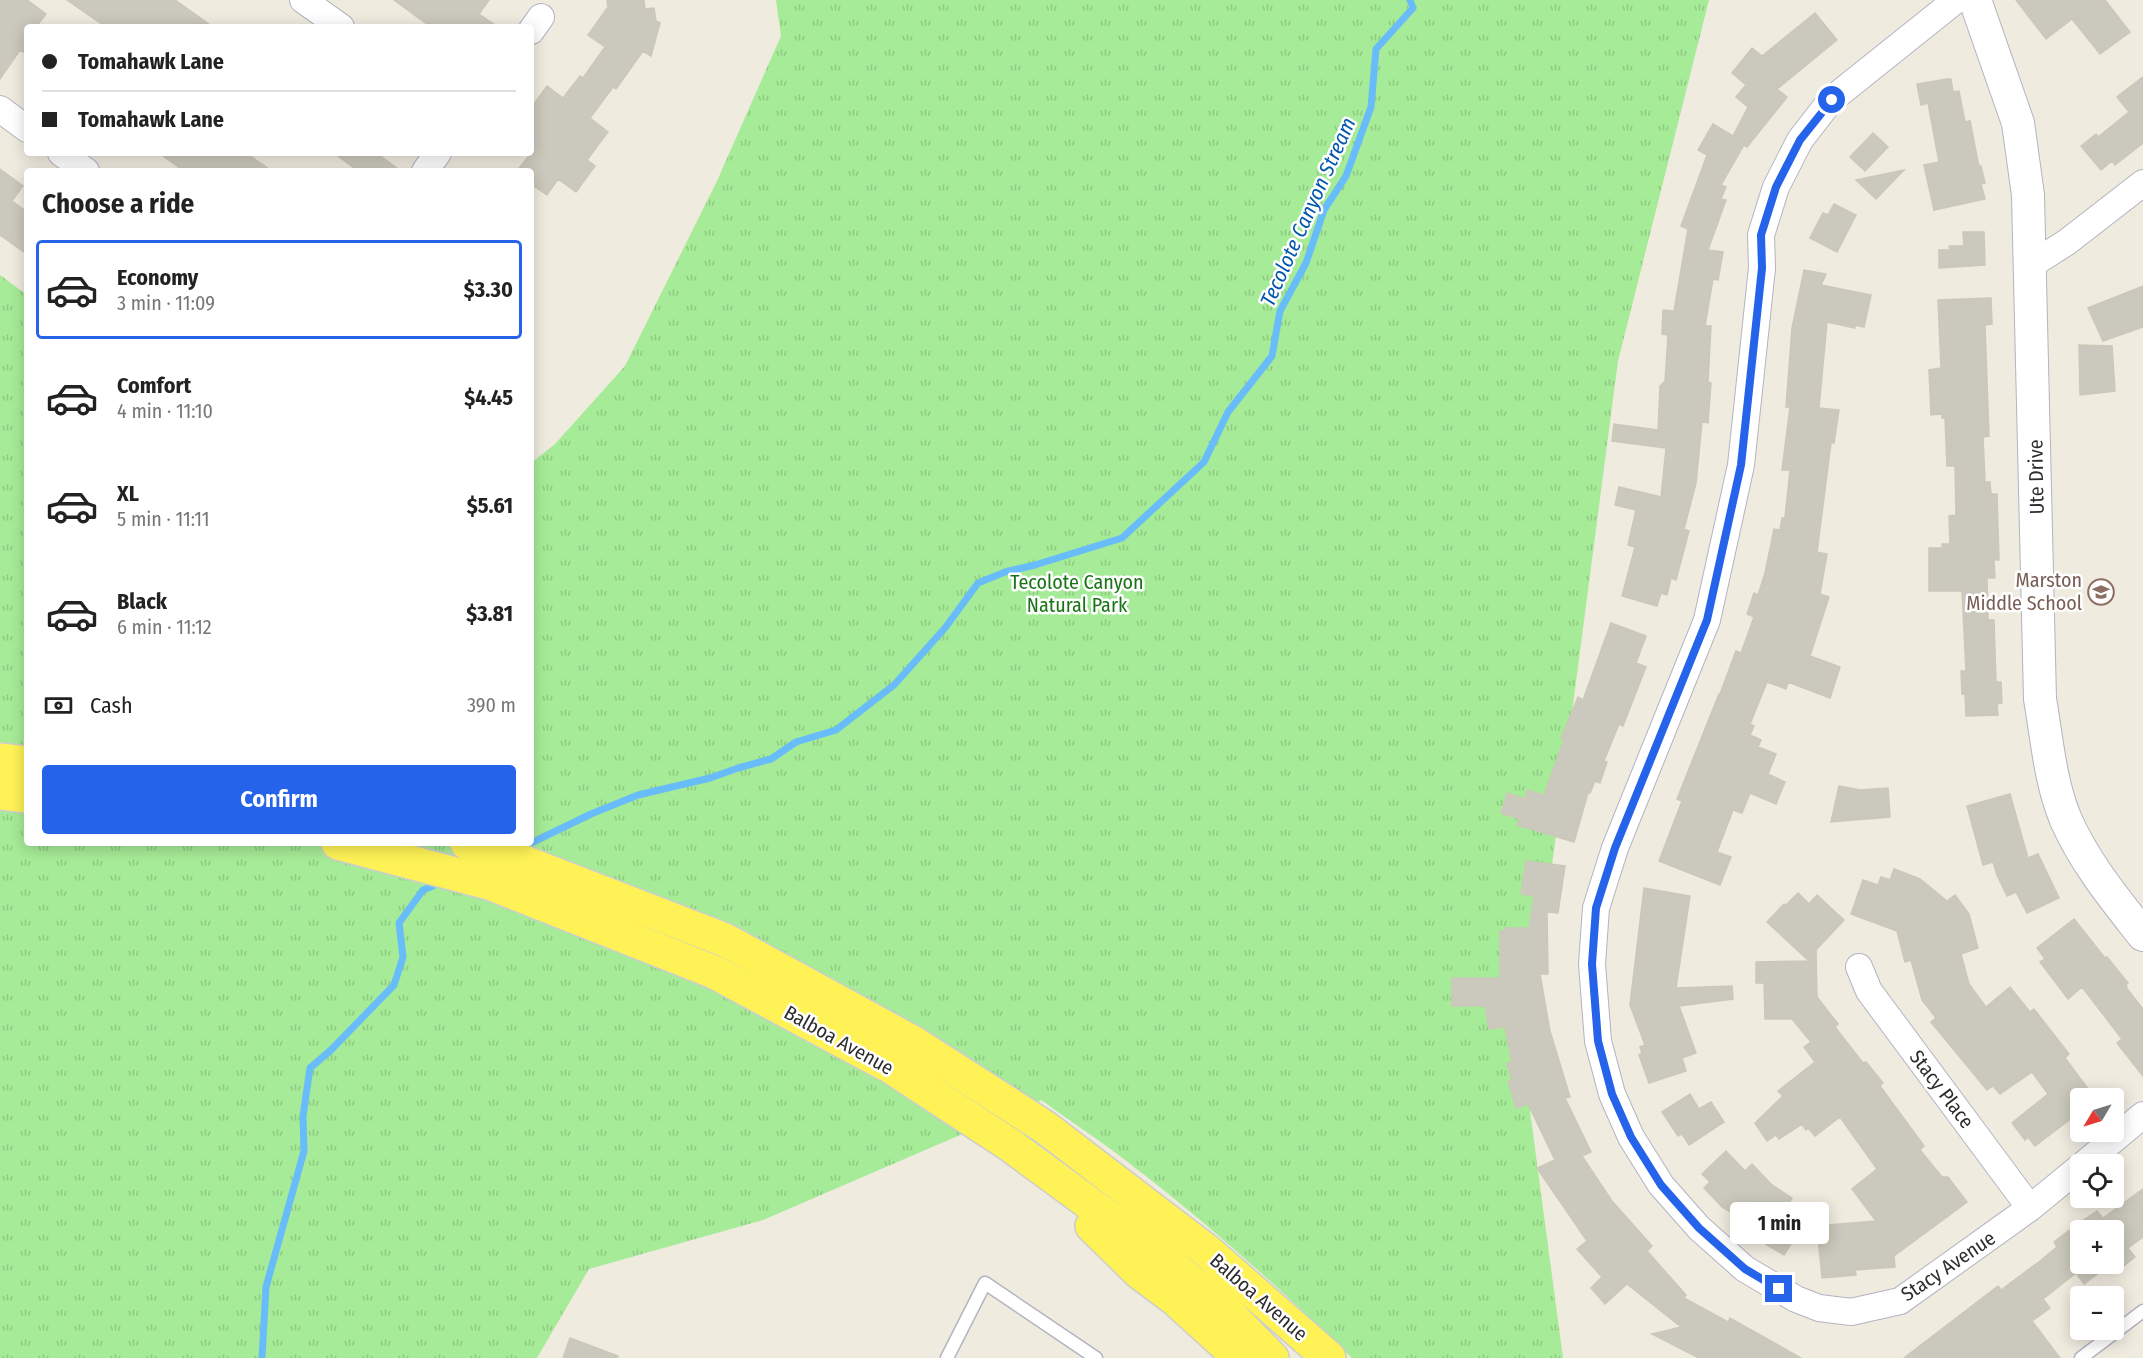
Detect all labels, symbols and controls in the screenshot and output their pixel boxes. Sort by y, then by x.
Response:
text: Tomahawk Lane [78,48,224,75]
route start [1818,86,1845,113]
text: Tomahawk Lane [78,106,224,133]
water label: Tecolote Canyon Stream [1255,113,1361,311]
text: Choose a ride [42,188,194,220]
icon: car [45,263,99,317]
text: Economy [117,264,198,291]
text: $3.30 [464,276,513,303]
text: 3 min · 11:09 [117,291,215,315]
icon: car [45,371,99,425]
text: Comfort [117,372,191,399]
text: $4.45 [464,384,513,411]
text: 4 min · 11:10 [117,399,213,423]
street label: Ute Drive [2023,439,2049,515]
icon: car [45,479,99,533]
text: XL [117,480,139,507]
text: $5.61 [467,492,513,519]
text: 5 min · 11:11 [117,507,210,531]
place label: Marston Middle School [1966,568,2082,615]
park label: Tecolote Canyon Natural Park [1010,570,1144,617]
school or university icon: Marston Middle School [2086,577,2116,607]
icon: car [45,587,99,641]
text: Black [117,588,167,615]
text: $3.81 [466,600,513,627]
text: 6 min · 11:12 [117,615,212,639]
icon: cash [42,689,75,722]
text: Cash [90,692,133,719]
text: 390 m [467,693,516,717]
button: Confirm [42,765,516,834]
street label: Balboa Avenue [780,1000,898,1080]
street label: Stacy Place [1905,1045,1979,1133]
north arrow [2070,1088,2124,1142]
map controls [2070,1088,2124,1340]
button: locate [2070,1154,2124,1208]
callout: 1 min [1730,1202,1828,1244]
text: 1 min [1758,1211,1801,1235]
button: + [2070,1220,2124,1274]
street label: Stacy Avenue [1896,1226,2000,1306]
street label: Balboa Avenue [1205,1248,1313,1346]
route end [1765,1275,1792,1302]
button: − [2070,1286,2124,1340]

